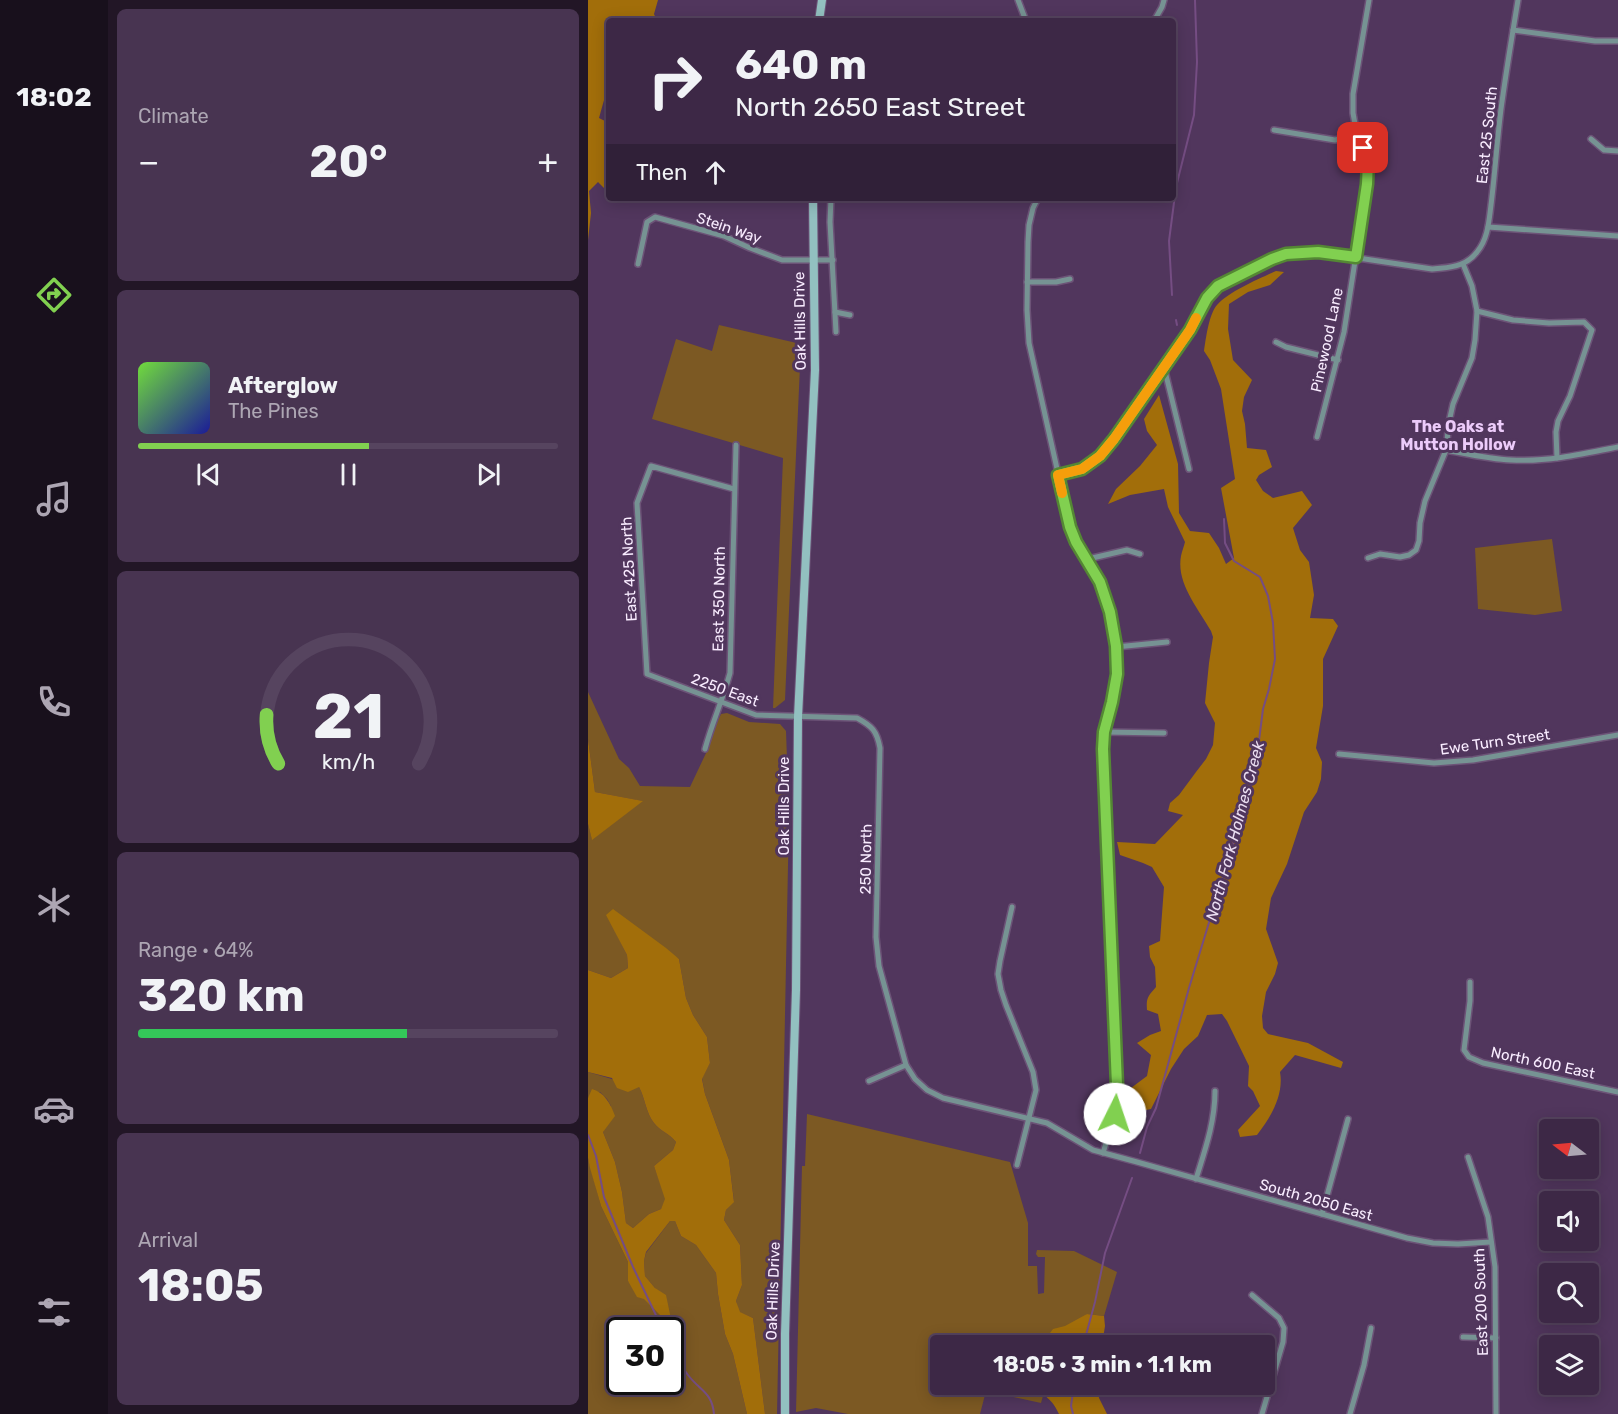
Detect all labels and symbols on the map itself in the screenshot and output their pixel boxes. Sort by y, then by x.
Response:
street label: East 25 South [1473,85,1501,185]
pin [1337,122,1388,173]
street label: Stein Way [694,208,764,248]
street label: Oak Hills Drive [790,271,810,371]
street label: Pinewood Lane [1307,286,1347,394]
district label: The Oaks at Mutton Hollow [1400,417,1516,454]
street label: East 425 North [617,516,641,622]
street label: East 350 North [709,546,729,652]
street label: 2250 East [689,669,761,711]
street label: Ewe Turn Street [1439,725,1551,759]
water label: North Fork Holmes Creek [1202,738,1268,923]
street label: Oak Hills Drive [775,757,793,855]
street label: 250 North [856,824,876,894]
street label: North 600 East [1489,1043,1597,1083]
position arrow [1083,1082,1147,1146]
north arrow [1539,1119,1599,1179]
street label: South 2050 East [1257,1175,1375,1225]
street label: Oak Hills Drive [762,1241,784,1341]
street label: East 200 South [1470,1248,1492,1356]
speed limit sign: 30 [606,1317,684,1395]

